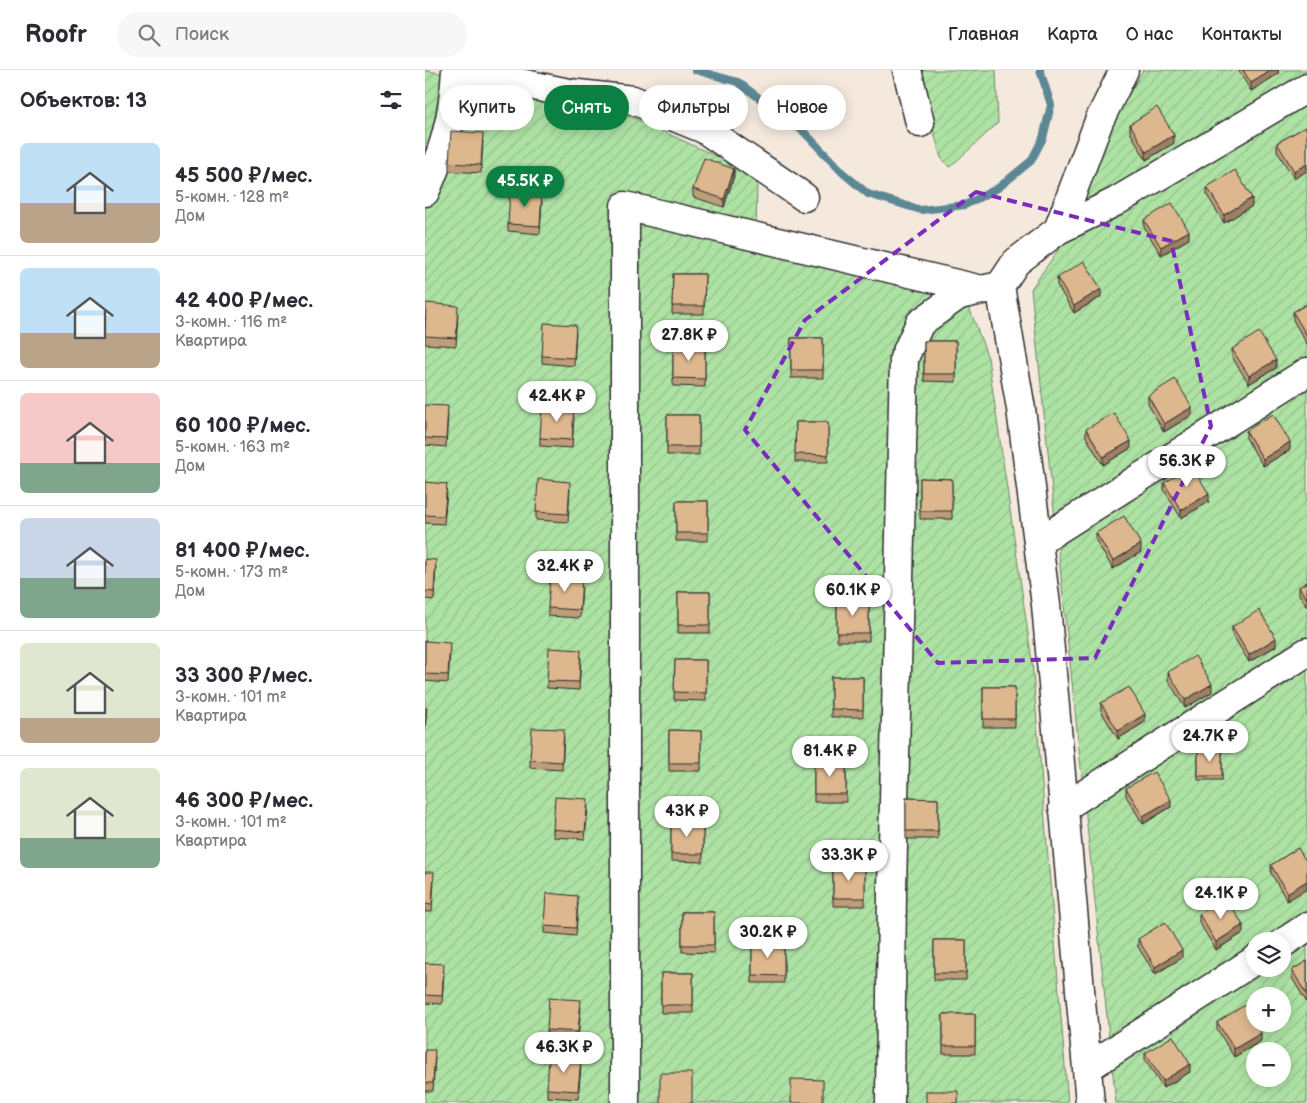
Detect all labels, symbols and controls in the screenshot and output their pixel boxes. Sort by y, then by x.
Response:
search box [117,12,467,57]
text: Roofr [25,20,87,49]
icon: search [135,21,163,49]
text: Поиск [175,23,229,46]
text: Главная [948,24,1019,45]
text: Карта [1047,24,1098,45]
text: О нас [1126,24,1173,45]
text: Контакты [1201,24,1282,45]
chip: Купить [440,85,534,130]
chip: Снять [544,85,629,130]
chip: Фильтры [639,85,748,130]
chip: Новое [758,85,846,130]
icon: filters [377,86,405,114]
text: Объектов: 13 [20,88,147,113]
icon: home [60,163,120,223]
text: 45 500 ₽/мес. [175,163,312,188]
pin: 45.5K ₽ [479,166,571,208]
text: 45.5K ₽ [497,172,553,191]
text: 5-комн. · 128 m² [175,188,289,207]
text: Дом [175,207,205,226]
icon: home [60,288,120,348]
text: 42 400 ₽/мес. [175,288,313,313]
text: 3-комн. · 116 m² [175,313,287,332]
pin: 27.8K ₽ [643,320,735,362]
text: 27.8K ₽ [661,326,717,345]
text: Квартира [175,332,247,351]
pin: 42.4K ₽ [511,380,603,423]
text: 42.4K ₽ [529,387,585,406]
icon: home [60,413,120,473]
text: 60 100 ₽/мес. [175,413,310,438]
text: 5-комн. · 163 m² [175,438,290,457]
pin: 56.3K ₽ [1141,446,1233,488]
text: 56.3K ₽ [1159,452,1215,471]
text: Дом [175,457,205,476]
icon: home [60,538,120,598]
text: 81 400 ₽/мес. [175,538,310,563]
pin: 32.4K ₽ [519,550,611,593]
text: 32.4K ₽ [537,557,593,576]
text: 5-комн. · 173 m² [175,563,288,582]
pin: 60.1K ₽ [807,574,899,617]
text: 60.1K ₽ [826,581,880,600]
text: Дом [175,582,205,601]
icon: home [60,663,120,723]
text: 33 300 ₽/мес. [175,663,313,688]
text: 3-комн. · 101 m² [175,688,287,707]
text: Квартира [175,707,247,726]
pin: 24.7K ₽ [1164,720,1256,763]
text: 24.7K ₽ [1182,727,1238,746]
pin: 81.4K ₽ [784,736,876,778]
text: 81.4K ₽ [803,742,857,761]
icon: home [60,788,120,848]
text: 46 300 ₽/мес. [175,788,313,813]
pin: 43K ₽ [652,796,722,838]
text: 43K ₽ [665,802,709,821]
text: 3-комн. · 101 m² [175,813,287,832]
text: Квартира [175,832,247,851]
pin: 33.3K ₽ [803,840,895,882]
text: 33.3K ₽ [821,846,877,865]
pin: 24.1K ₽ [1175,878,1267,920]
text: 24.1K ₽ [1194,884,1248,903]
pin: 30.2K ₽ [722,916,814,959]
text: 30.2K ₽ [740,923,796,942]
map controls [1246,932,1291,1087]
button: layers [1246,932,1291,977]
button: + [1246,987,1291,1032]
pin: 46.3K ₽ [518,1032,610,1074]
text: 46.3K ₽ [536,1038,592,1057]
button: − [1246,1042,1291,1087]

